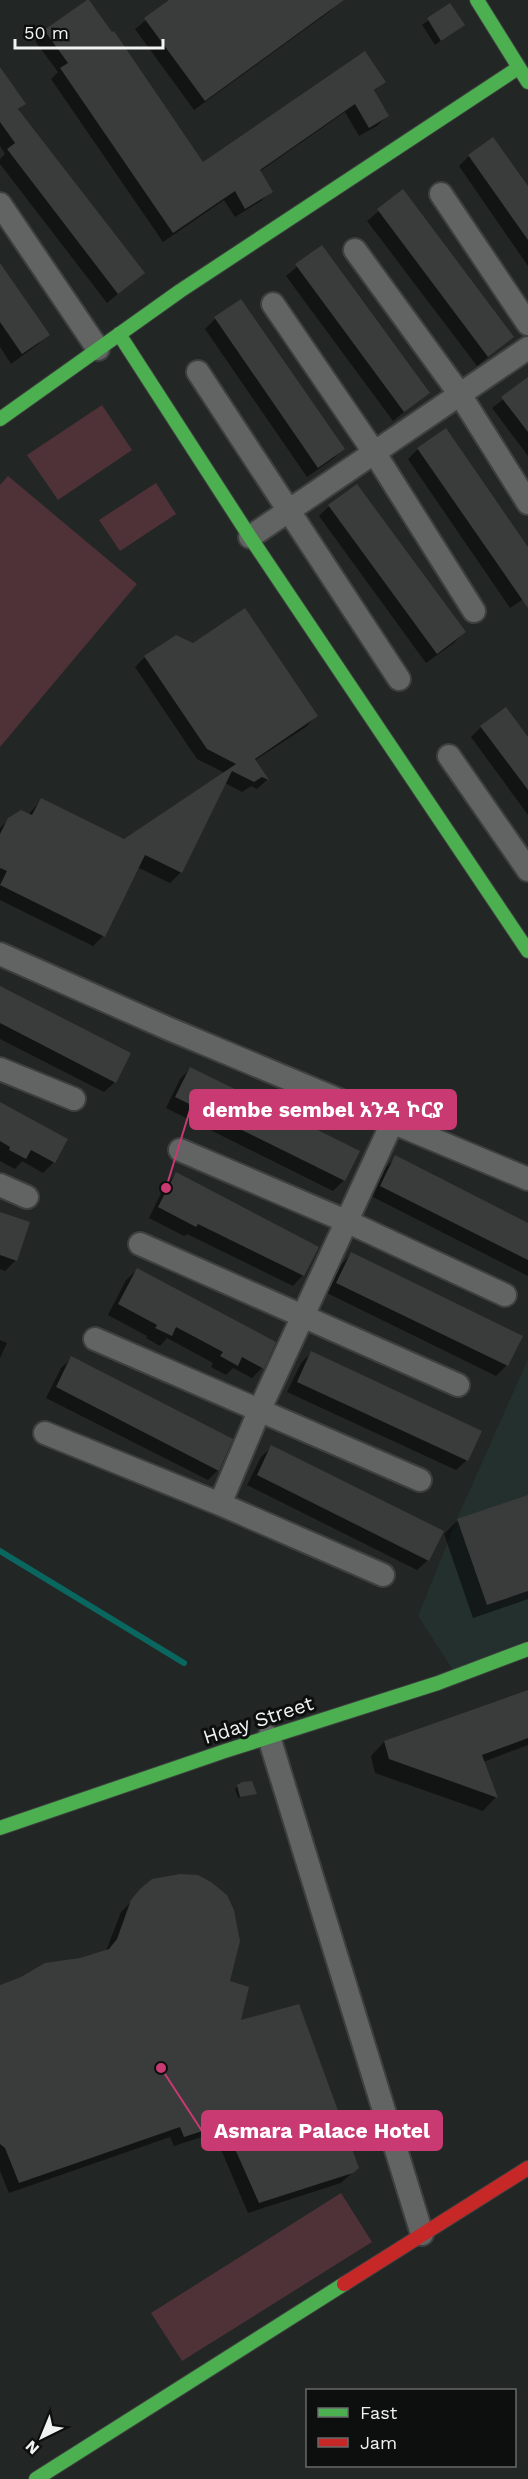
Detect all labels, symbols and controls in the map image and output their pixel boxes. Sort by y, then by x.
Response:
scale bar [15,12,164,50]
text: 50 m [24,22,69,43]
callout: dembe sembel አንዳ ኮርያ [190,1090,456,1129]
text: dembe sembel አንዳ ኮርያ [202,1097,444,1122]
street label: Hday Street [200,1691,317,1749]
callout: Asmara Palace Hotel [202,2111,442,2150]
text: Asmara Palace Hotel [214,2118,430,2143]
legend [306,2389,516,2467]
text: Fast [360,2402,398,2423]
north arrow [12,2407,72,2467]
text: Jam [360,2432,397,2453]
text: N [21,2437,43,2459]

